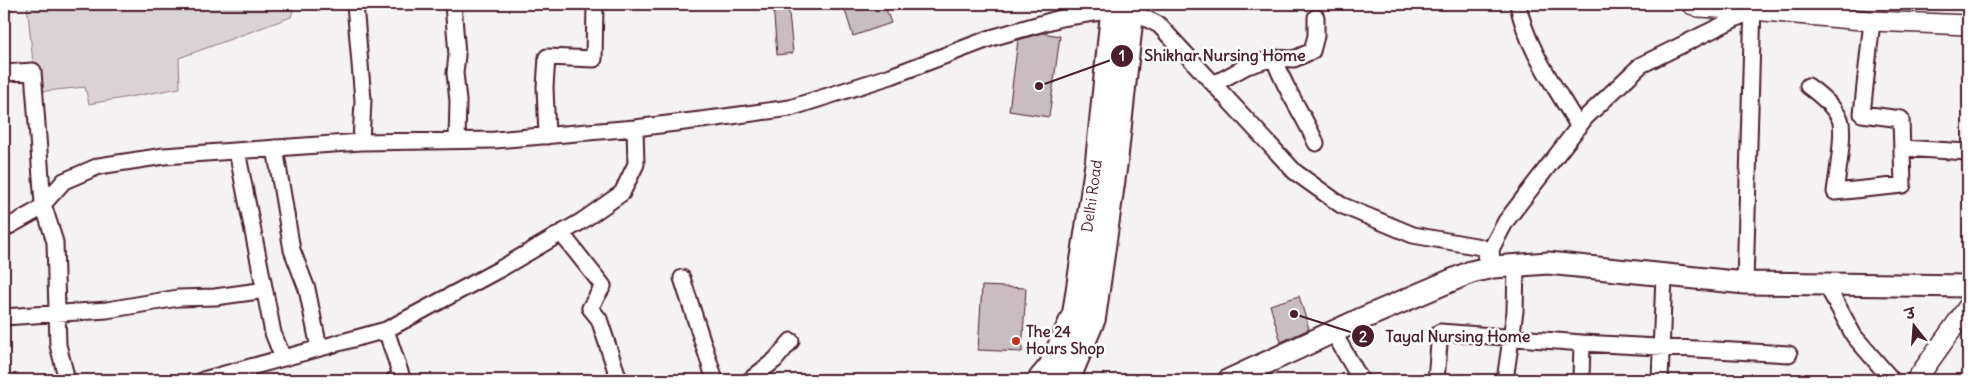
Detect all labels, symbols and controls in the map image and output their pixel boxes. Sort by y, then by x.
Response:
callout: Shikhar Nursing Home [1110,40,1316,71]
text: Shikhar Nursing Home [1144,45,1306,66]
text: 1 [1119,46,1125,65]
street label: Delhi Road [1077,158,1106,233]
north arrow [1890,302,1940,352]
text: उ [1901,303,1919,324]
callout: Tayal Nursing Home [1350,321,1540,352]
place label: The 24 Hours Shop [1026,322,1105,359]
text: Tayal Nursing Home [1386,326,1531,347]
text: 2 [1359,327,1367,346]
marker: The 24 Hours Shop [1010,335,1022,347]

